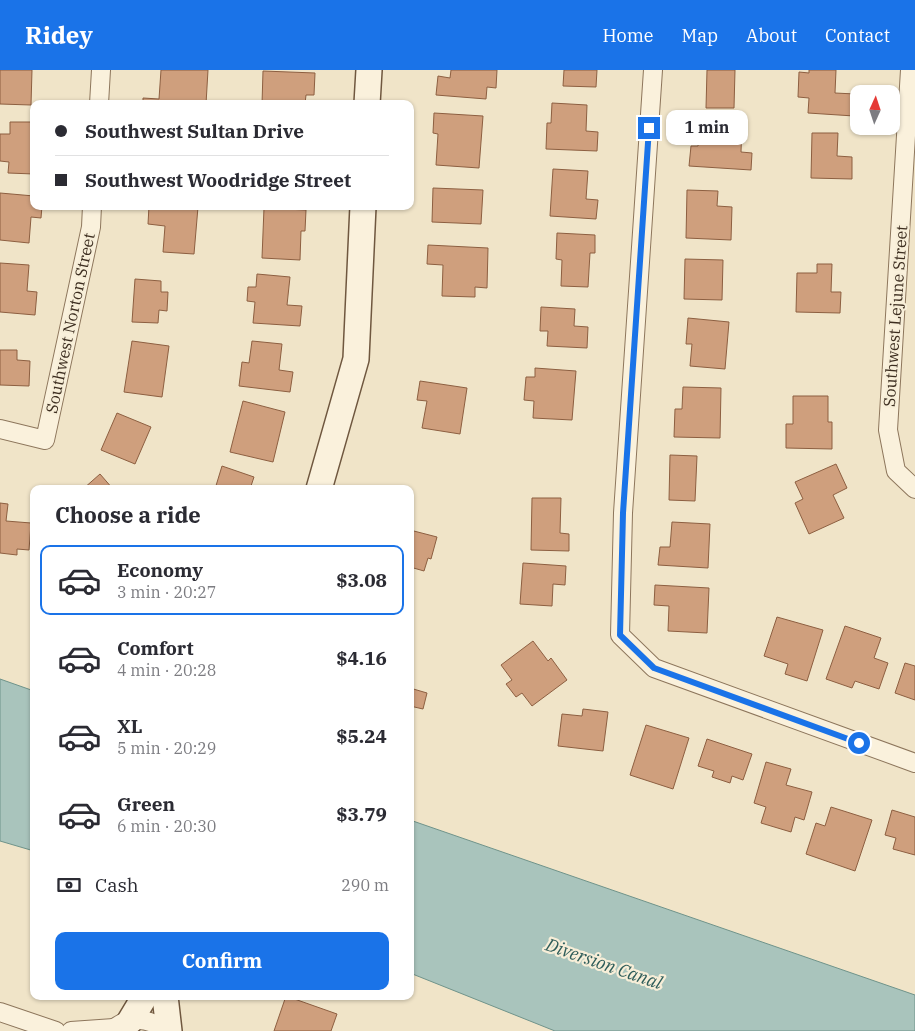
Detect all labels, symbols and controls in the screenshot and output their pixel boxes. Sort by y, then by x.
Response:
text: Ridey [25,19,93,51]
text: Home [602,24,654,47]
text: Map [682,24,718,47]
text: About [746,24,797,47]
text: Contact [825,24,890,47]
north arrow [850,85,900,135]
map controls [850,85,900,135]
callout: 1 min [666,110,749,146]
route end [638,117,660,139]
text: 1 min [685,117,729,137]
text: Southwest Sultan Drive [85,119,304,143]
text: Southwest Woodridge Street [85,168,351,192]
street label: Southwest Lejune Street [879,224,911,408]
street label: Southwest Norton Street [41,231,99,415]
text: Choose a ride [55,500,201,529]
icon: car [57,558,102,603]
text: Economy [117,558,203,582]
text: $3.08 [336,568,387,592]
text: 3 min · 20:27 [117,582,216,602]
icon: car [57,636,102,681]
text: Comfort [117,636,194,660]
text: $4.16 [336,646,387,670]
text: 4 min · 20:28 [117,660,216,680]
icon: car [57,714,102,759]
text: XL [117,714,143,738]
text: $5.24 [336,724,387,748]
route start [848,732,870,754]
text: 5 min · 20:29 [117,738,216,758]
icon: car [57,792,102,837]
text: Green [117,792,175,816]
text: $3.79 [336,802,387,826]
text: 6 min · 20:30 [117,816,216,836]
icon: cash [55,871,83,899]
text: Cash [95,873,139,897]
text: 290 m [341,875,389,895]
button: Confirm [55,932,389,990]
water label: Diversion Canal [542,933,666,995]

